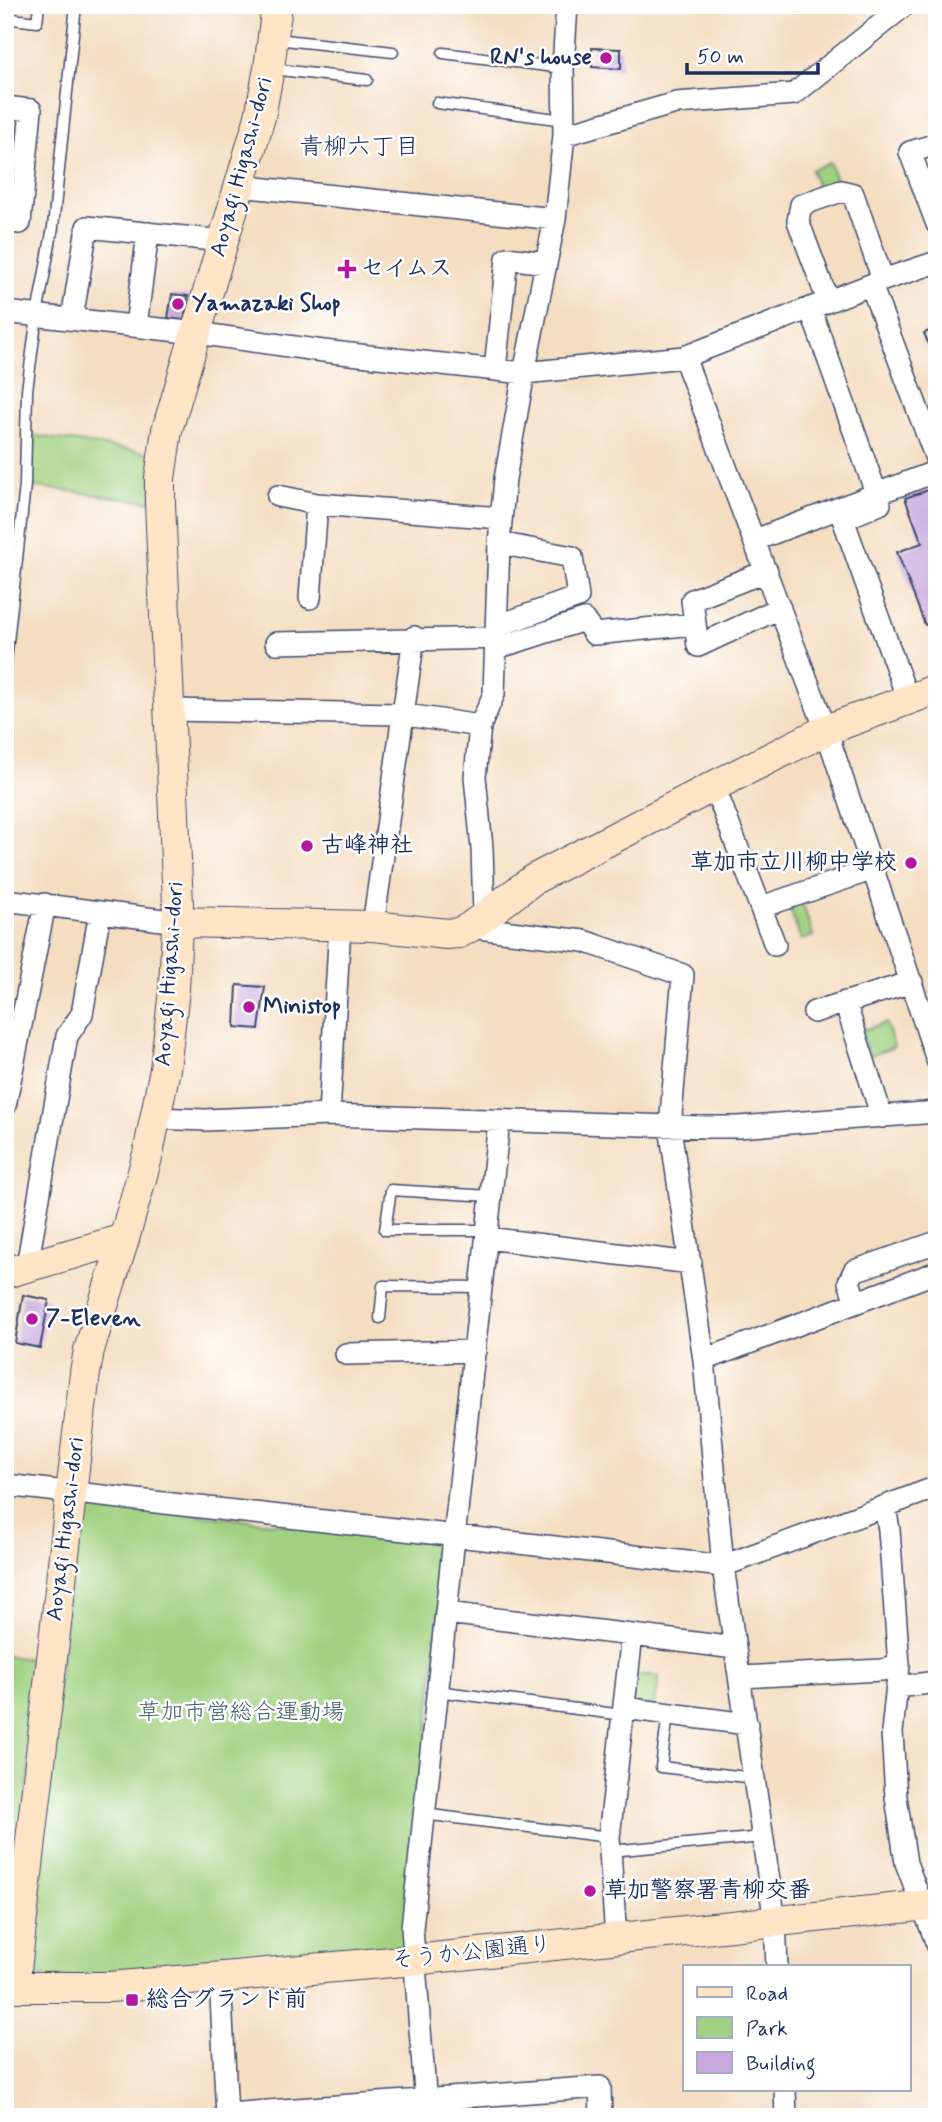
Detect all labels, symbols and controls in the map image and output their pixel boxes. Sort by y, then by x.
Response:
scale bar [687,32,818,76]
place label: RN's house [490,43,592,73]
text: 50 m [697,43,744,71]
marker: RN's house [598,50,614,66]
street label: Aoyagi Higashi-dori [204,74,282,261]
district label: 青柳六丁目 [299,132,419,163]
place label: セイムス [361,254,452,284]
marker: セイムス [339,261,355,277]
place label: Yamazaki Shop [192,289,341,319]
marker: Yamazaki Shop [170,296,186,312]
place label: 古峰神社 [321,831,413,861]
marker: 古峰神社 [299,838,315,854]
place label: 草加市立川柳中学校 [690,848,897,878]
marker: 草加市立川柳中学校 [903,855,919,871]
street label: Aoyagi Higashi-dori [149,880,193,1068]
place label: Ministop [263,992,341,1022]
marker: Ministop [241,999,257,1015]
place label: 7-Eleven [46,1304,141,1334]
marker: 7-Eleven [24,1311,40,1327]
street label: Aoyagi Higashi-dori [40,1435,94,1623]
park label: 草加市営総合運動場 [138,1698,345,1728]
place label: 草加警察署青柳交番 [604,1876,811,1906]
marker: 草加警察署青柳交番 [582,1883,598,1899]
street label: そうか公園通り [390,1930,554,1976]
legend [683,1965,911,2090]
text: Road [746,1980,788,2008]
place label: 総合グランド前 [146,1985,307,2015]
marker: 総合グランド前 [124,1992,140,2008]
text: Park [746,2015,788,2043]
text: Building [746,2050,816,2080]

